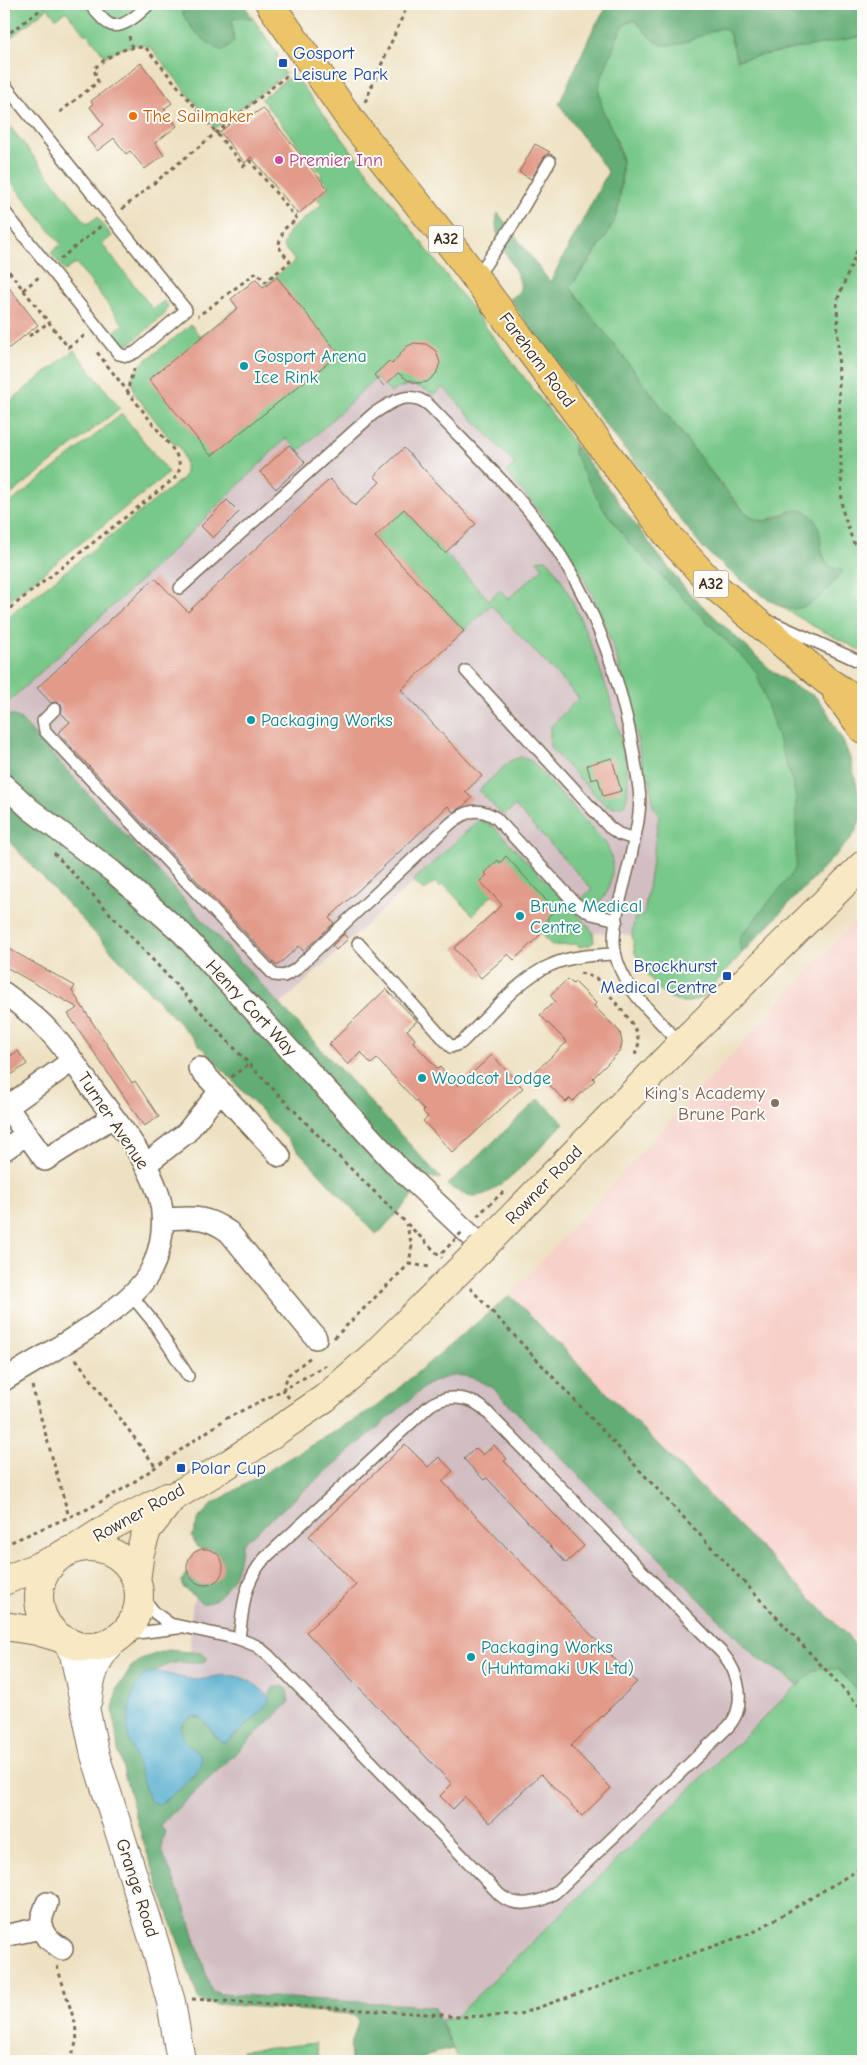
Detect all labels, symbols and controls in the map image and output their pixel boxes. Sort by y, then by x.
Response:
place label: Gosport Leisure Park [293,43,388,85]
marker: Gosport Leisure Park [277,57,289,69]
place label: The Sailmaker [143,106,254,127]
marker: The Sailmaker [127,110,139,122]
place label: Premier Inn [289,150,383,171]
marker: Premier Inn [273,154,285,166]
road number: A32 [428,225,464,252]
street label: Fareham Road [495,308,579,412]
place label: Gosport Arena Ice Rink [254,346,367,388]
marker: Gosport Arena Ice Rink [238,360,250,372]
road number: A32 [694,570,728,598]
place label: Packaging Works [261,710,393,731]
marker: Packaging Works [245,714,257,726]
place label: Brune Medical Centre [530,896,642,938]
marker: Brune Medical Centre [514,910,526,922]
street label: Henry Cort Way [201,956,302,1061]
place label: Brockhurst Medical Centre [600,956,718,998]
marker: Brockhurst Medical Centre [721,970,733,982]
street label: Turner Avenue [73,1068,153,1174]
place label: Woodcot Lodge [432,1068,551,1089]
marker: Woodcot Lodge [416,1072,428,1084]
place label: King's Academy Brune Park [644,1083,766,1125]
marker: King's Academy Brune Park [769,1097,781,1109]
street label: Rowner Road [501,1141,587,1229]
place label: Polar Cup [191,1458,266,1479]
marker: Polar Cup [175,1462,187,1474]
street label: Rowner Road [89,1479,189,1547]
place label: Packaging Works (Huhtamaki UK Ltd) [481,1637,634,1679]
marker: Packaging Works (Huhtamaki UK Ltd) [465,1651,477,1663]
street label: Grange Road [111,1836,163,1940]

